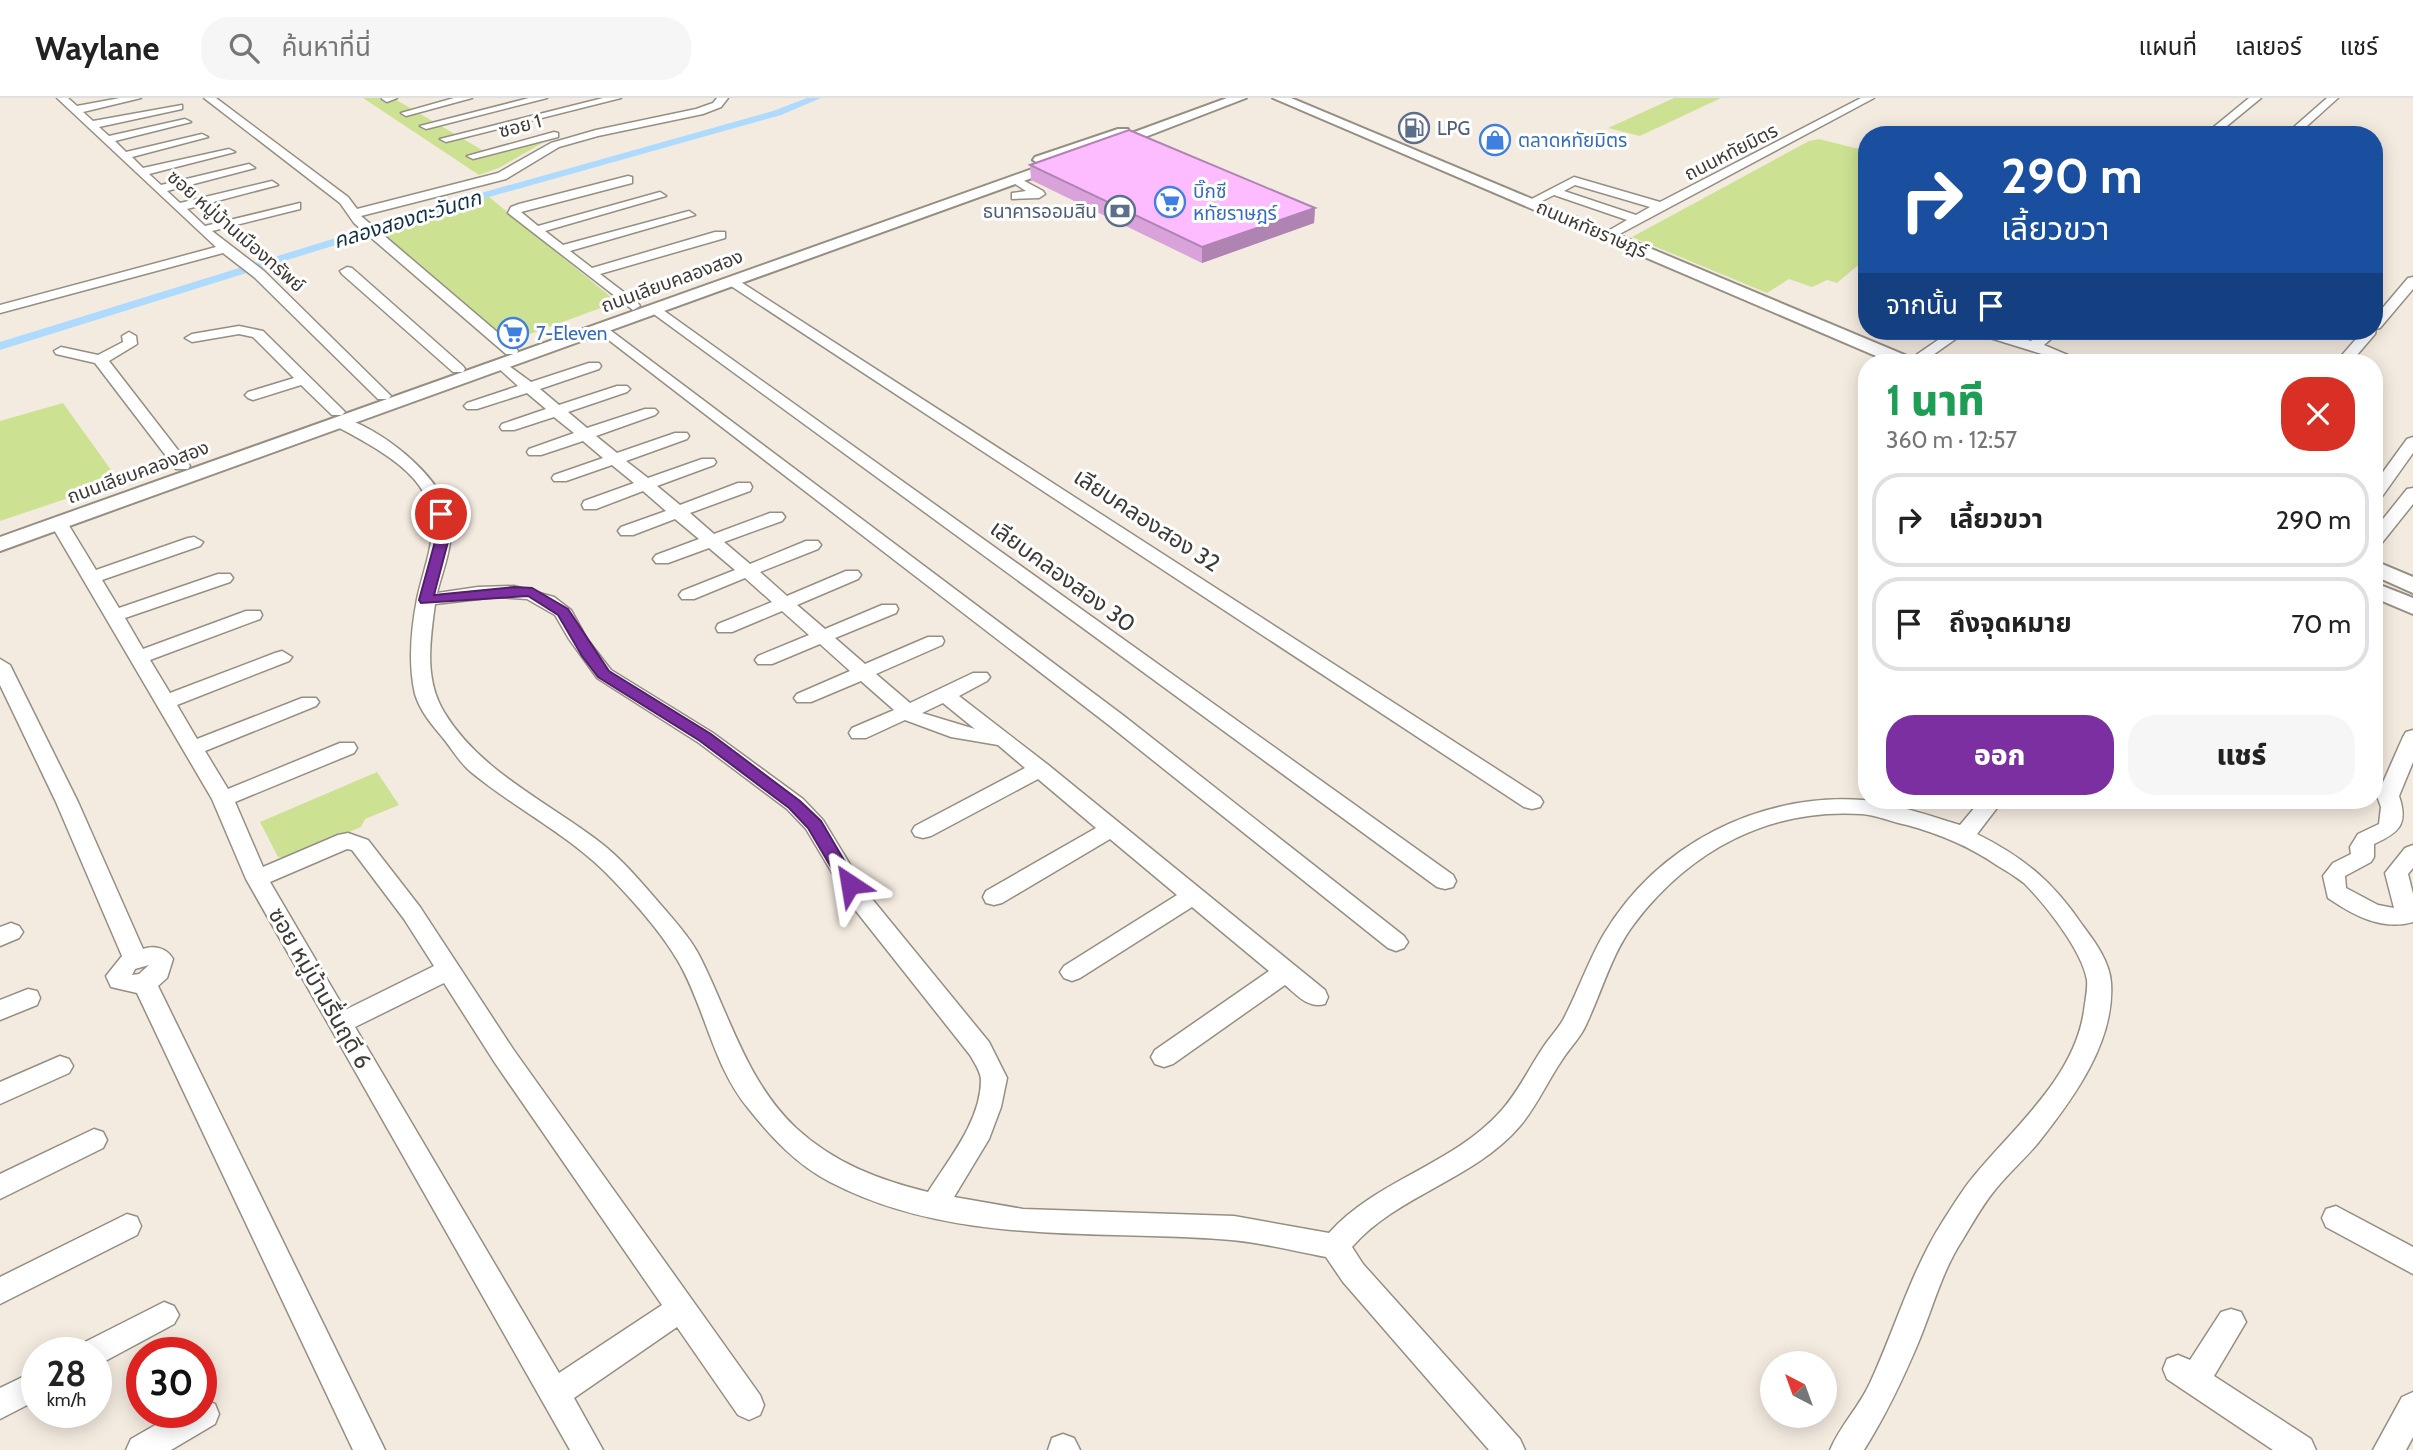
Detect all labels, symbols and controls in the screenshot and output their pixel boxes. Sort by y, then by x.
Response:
search box [201,17,691,80]
text: Waylane [35,28,159,68]
icon: search [225,29,263,67]
text: ค้นหาที่นี่ [281,31,371,63]
text: แผนที่ [2139,32,2197,61]
text: เลเยอร์ [2235,32,2302,61]
text: แชร์ [2340,32,2378,61]
street label: ซอย 1 [496,109,544,143]
fuel station icon: LPG [1397,111,1431,145]
place label: LPG [1437,117,1470,140]
street label: ถนนหทัยมิตร [1680,119,1782,185]
shop icon: ตลาดหทัยมิตร [1478,123,1512,157]
place label: ตลาดหทัยมิตร [1518,129,1627,152]
text: 290 m [2001,146,2143,205]
icon: right [1886,154,1977,245]
street label: ซอย หมู่บ้านเมืองทรัพย์ [162,165,309,298]
place label: บิ๊กซี หทัยราษฎร์ [1193,179,1278,225]
water label: คลองสองตะวันตก [330,184,485,253]
supermarket icon: บิ๊กซี หทัยราษฎร์ [1153,185,1187,219]
bank icon: ธนาคารออมสิน [1103,194,1137,228]
street label: ถนนหทัยราษฎร์ [1533,195,1652,263]
place label: ธนาคารออมสิน [983,200,1097,223]
text: เลี้ยวขวา [2001,209,2109,248]
street label: ถนนเลียบคลองสอง [598,245,746,317]
icon: arrive [1972,287,2010,325]
text: จากนั้น [1886,289,1958,321]
supermarket icon: 7-Eleven [496,316,530,350]
place label: 7-Eleven [536,322,607,345]
text: 1 นาที [1886,374,1985,426]
button: close [2281,377,2355,451]
text: 360 m · 12:57 [1886,426,2017,454]
street label: ถนนเลียบคลองสอง [64,436,212,508]
street label: เลียบคลองสอง 32 [1069,462,1225,578]
pin [411,484,471,544]
icon: arrive [422,495,460,533]
icon: right [1890,501,1928,539]
text: เลี้ยวขวา [1949,503,2043,535]
text: 290 m [2276,504,2351,536]
street label: เลียบคลองสอง 30 [985,514,1141,638]
icon: arrive [1890,605,1928,643]
text: ถึงจุดหมาย [1949,607,2072,639]
text: 70 m [2291,608,2351,640]
button: ออก [1886,715,2114,795]
button: แชร์ [2128,715,2355,795]
position arrow [813,847,887,921]
street label: ซอย หมู่บ้านรื่นฤดี 6 [262,901,379,1074]
speed limit sign: 30 [126,1337,217,1428]
north arrow [1760,1351,1838,1428]
map controls [1760,1351,1837,1428]
text: 28 [47,1352,86,1395]
text: km/h [47,1389,86,1411]

